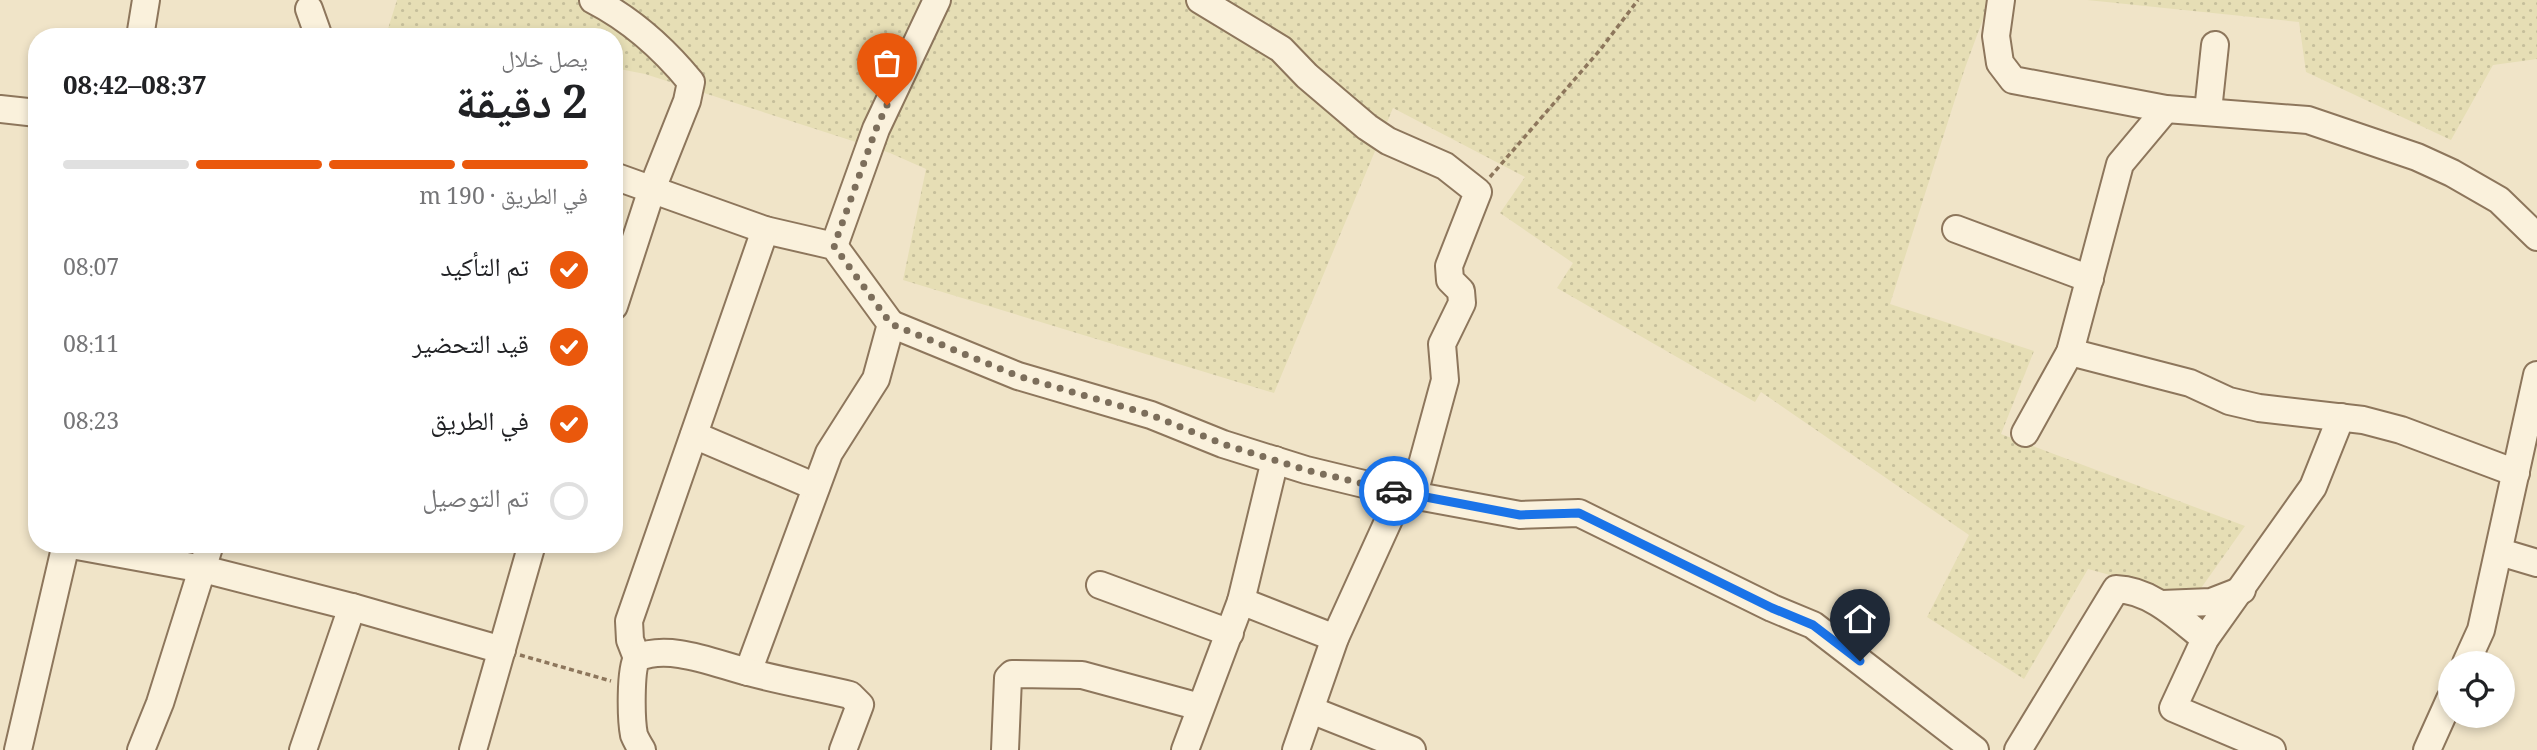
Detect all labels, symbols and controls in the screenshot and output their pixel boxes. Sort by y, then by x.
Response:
pin [857,33,917,105]
text: يصل خلال [501,42,588,82]
icon: bag [868,44,906,82]
text: 08:37–08:42 [63,66,207,110]
text: 2 دقيقة [456,69,588,147]
text: في الطريق · 190 m [419,179,588,219]
text: تم التأكيد [440,248,529,292]
text: 08:07 [63,250,119,290]
icon: check [550,251,588,289]
text: قيد التحضير [412,325,529,369]
text: 08:11 [63,327,119,367]
icon: check [550,328,588,366]
text: في الطريق [430,402,529,446]
text: 08:23 [63,404,119,444]
icon: check [550,405,588,443]
courier [1359,456,1429,526]
icon: car [1375,472,1413,510]
text: تم التوصيل [422,479,529,523]
pin [1830,589,1890,661]
icon: home [1841,600,1879,638]
map controls [2438,651,2515,728]
button: locate [2438,651,2515,728]

